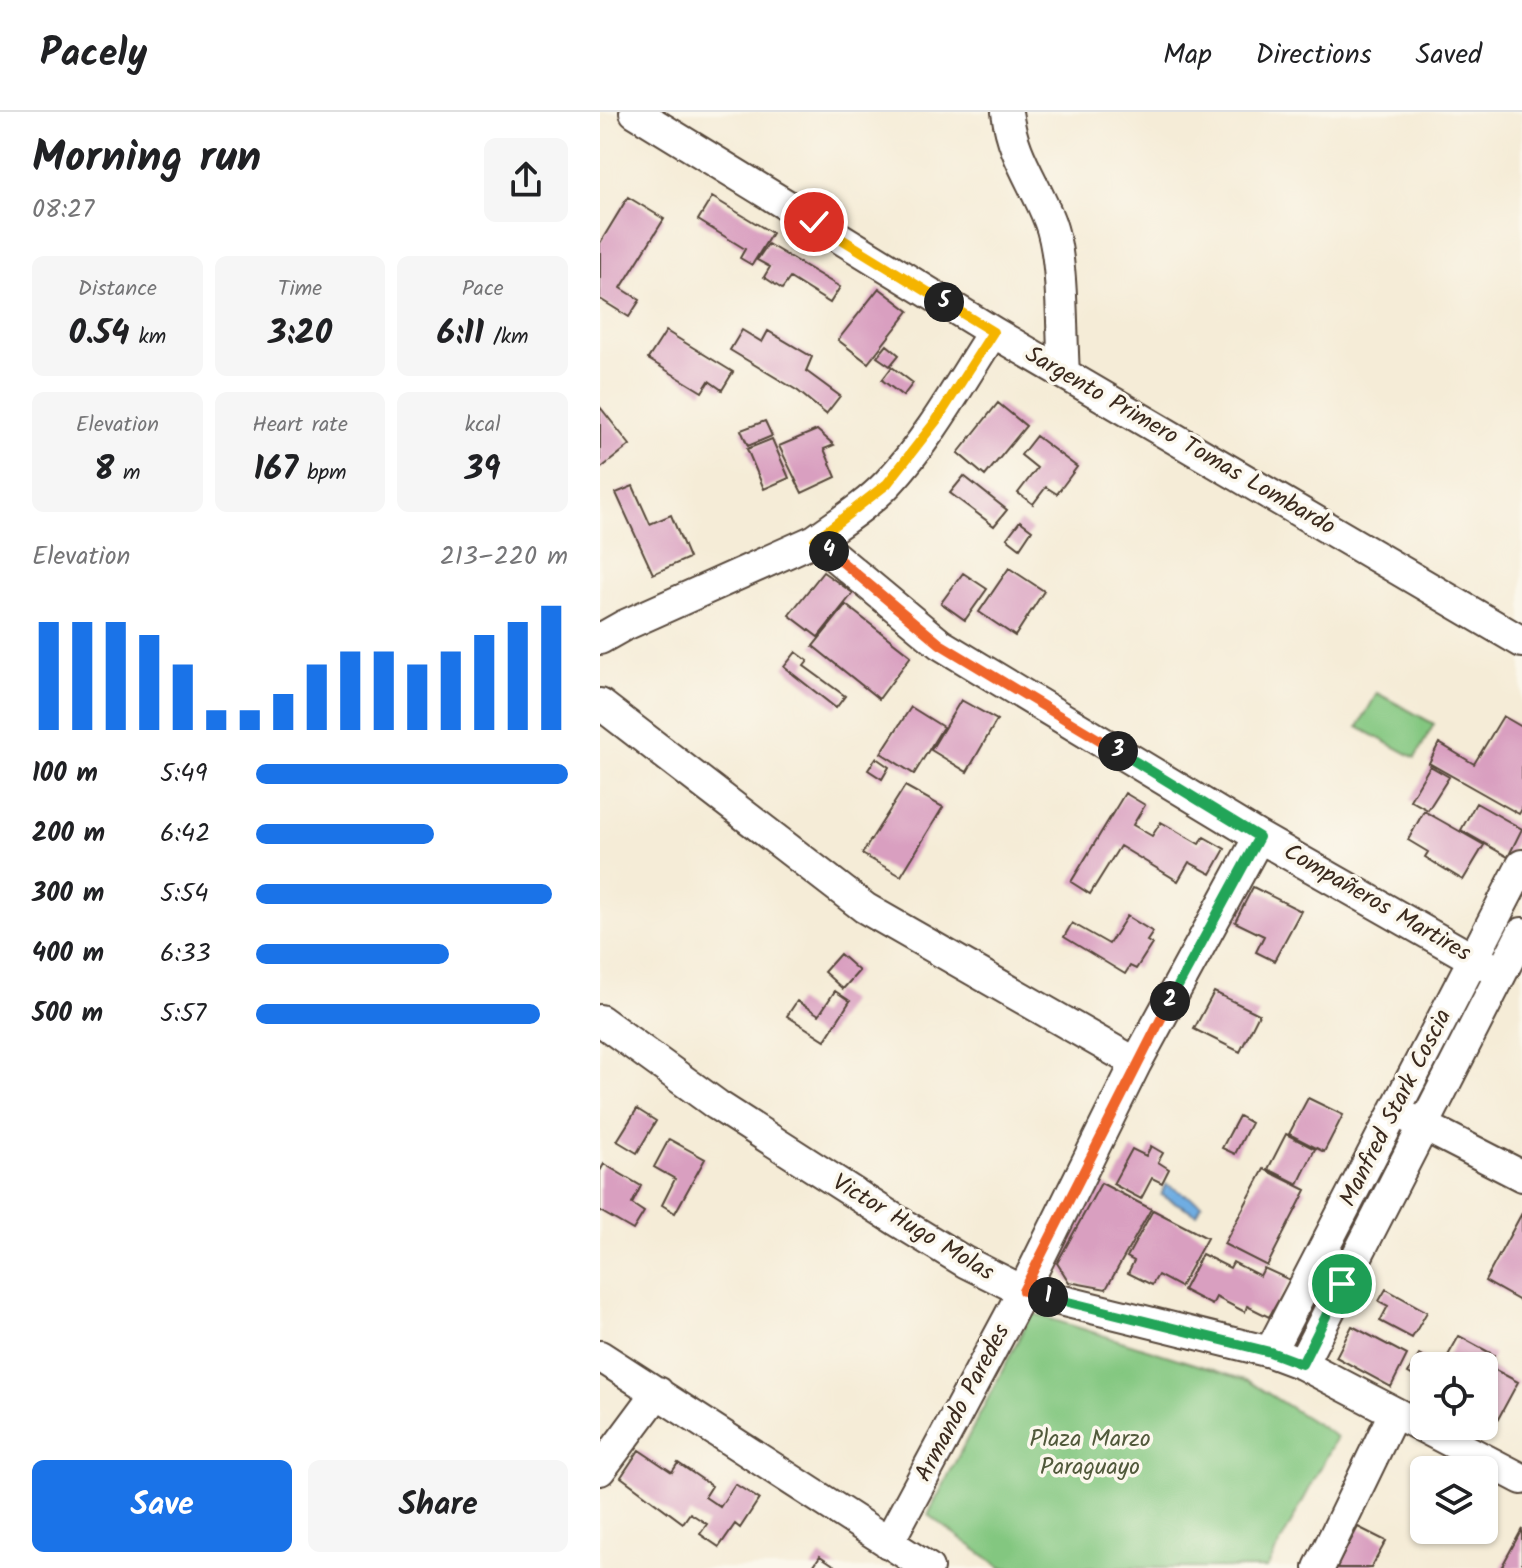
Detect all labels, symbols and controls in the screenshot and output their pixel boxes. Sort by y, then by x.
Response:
text: Pacely [40,25,147,85]
text: Map [1163,33,1212,78]
text: Directions [1256,33,1372,78]
text: Saved [1416,33,1482,78]
text: Morning run [32,124,261,194]
button: share [484,138,568,222]
pin [780,188,848,256]
text: 08:27 [32,189,94,231]
icon: check [792,200,836,244]
text: Distance [78,272,157,307]
text: Time [278,272,322,307]
text: Pace [462,272,504,307]
pin: 5 [924,282,964,322]
text: 5 [938,284,950,319]
text: 0.54 [68,307,130,361]
text: 3:20 [268,307,332,361]
text: 6:11 [437,307,484,361]
text: km [130,320,166,355]
text: /km [484,320,529,355]
street label: Sargento Primero Tomas Lombardo [1017,336,1343,546]
text: Elevation [76,408,159,443]
text: Heart rate [252,408,348,443]
text: kcal [465,408,501,443]
text: 8 [94,443,114,497]
text: 167 [253,443,298,497]
text: 39 [465,443,501,497]
text: m [114,456,141,491]
text: bpm [298,456,347,491]
pin: 4 [809,531,849,571]
text: 4 [823,533,835,568]
text: Elevation [32,536,130,578]
text: 213–220 m [440,536,568,578]
pin: 3 [1098,731,1138,771]
text: 3 [1112,733,1124,768]
text: 100 m [32,753,98,795]
text: 5:49 [160,753,207,795]
text: 200 m [32,813,105,855]
text: 6:42 [160,813,210,855]
street label: Compañeros Martires [1276,833,1478,973]
text: 300 m [32,873,104,915]
text: 5:54 [160,873,209,915]
text: 400 m [32,933,104,975]
text: 6:33 [160,933,211,975]
pin: 2 [1150,981,1190,1021]
text: 2 [1164,983,1176,1018]
text: 500 m [32,993,103,1035]
text: 5:57 [160,993,206,1035]
street label: Manfred Stark Coscia [1329,1002,1463,1214]
street label: Victor Hugo Molas [824,1164,1002,1292]
pin [1308,1250,1376,1318]
icon: arrive [1320,1262,1364,1306]
pin: 1 [1028,1277,1068,1317]
text: 1 [1045,1279,1051,1314]
street label: Armando Paredes [905,1317,1021,1489]
map controls [1410,1352,1498,1544]
button: locate [1410,1352,1498,1440]
park label: Plaza Marzo Paraguayo [1029,1420,1151,1487]
button: layers [1410,1456,1498,1544]
button: Save [32,1460,292,1552]
button: Share [308,1460,568,1552]

